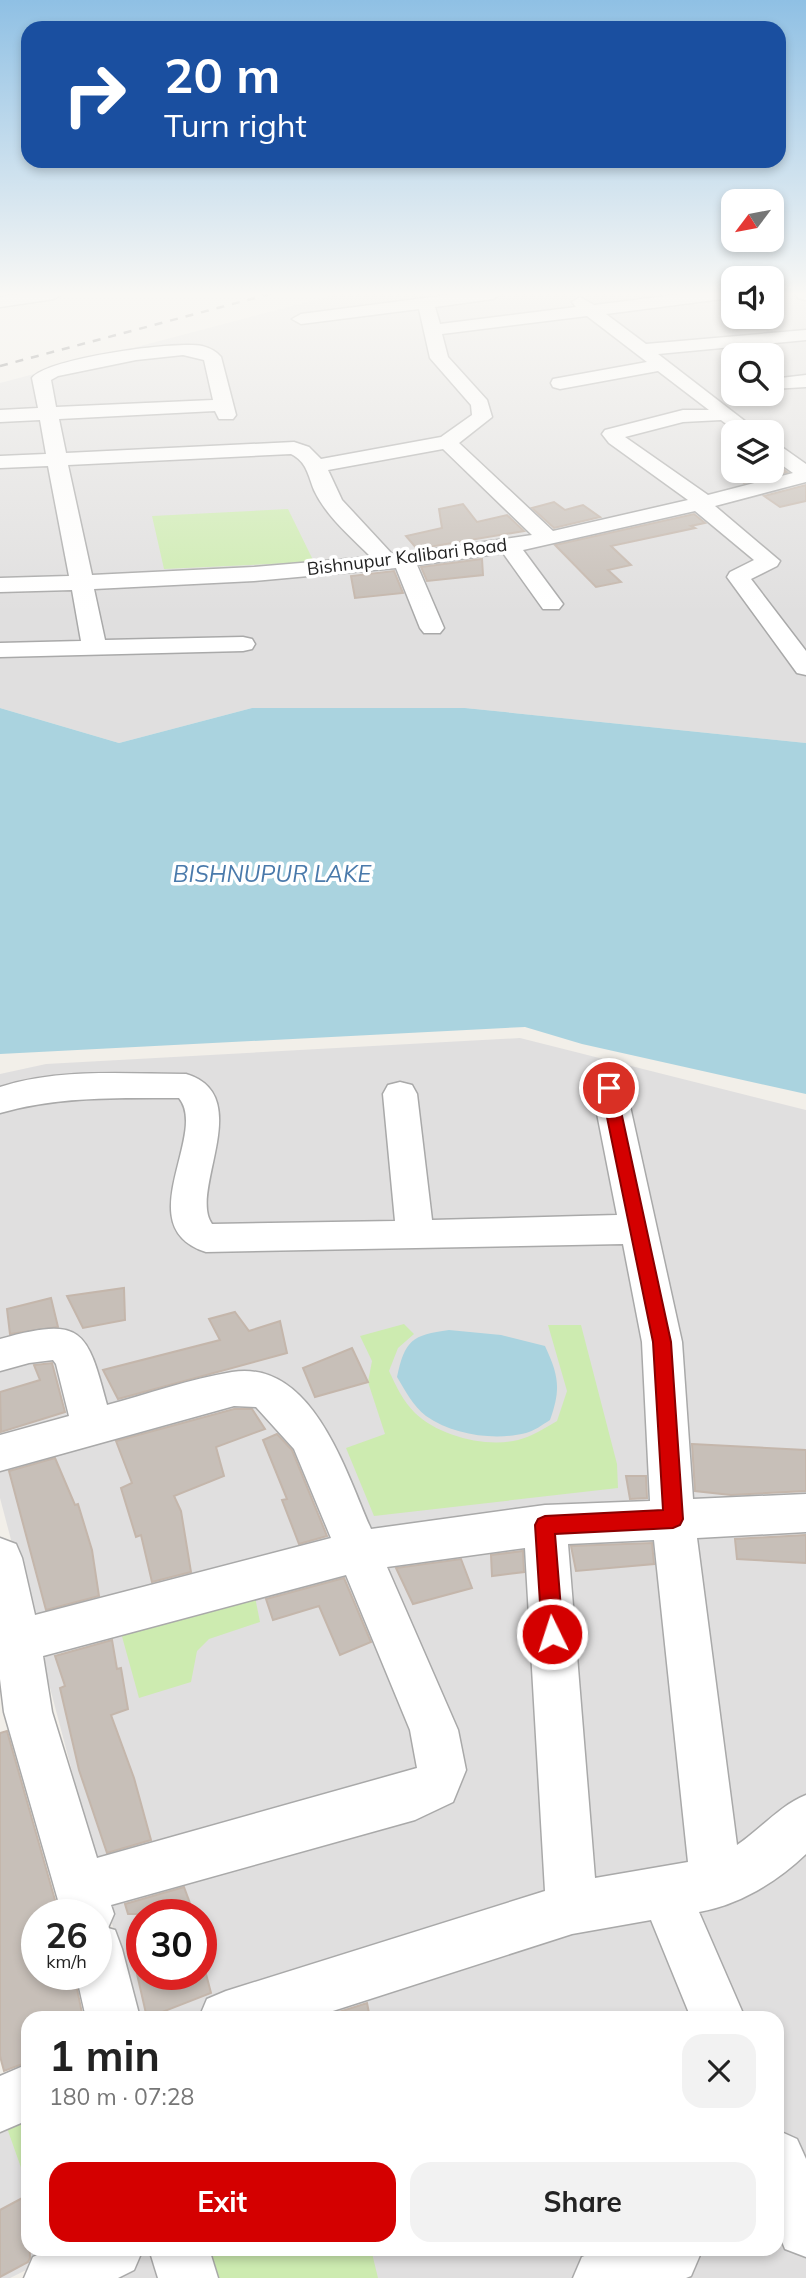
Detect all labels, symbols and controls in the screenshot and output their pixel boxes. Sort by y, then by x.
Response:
text: 20 m [164,44,280,105]
icon: right [49,49,140,140]
text: Turn right [164,105,307,145]
north arrow [721,189,784,252]
map controls [721,189,784,483]
button: sound [721,266,784,329]
button: search [721,343,784,406]
button: layers [721,420,784,483]
street label: Bishnupur Kalibari Road [306,533,508,580]
water label: BISHNUPUR LAKE [173,859,373,888]
pin [579,1058,639,1118]
icon: arrive [590,1069,628,1107]
position arrow [515,1597,589,1671]
speed limit sign: 30 [126,1899,217,1990]
text: 26 [45,1913,88,1957]
text: km/h [46,1950,87,1973]
text: 1 min [49,2029,160,2082]
button: close [682,2034,756,2108]
text: 180 m · 07:28 [49,2082,194,2111]
button: Exit [49,2162,396,2242]
button: Share [410,2162,756,2242]

